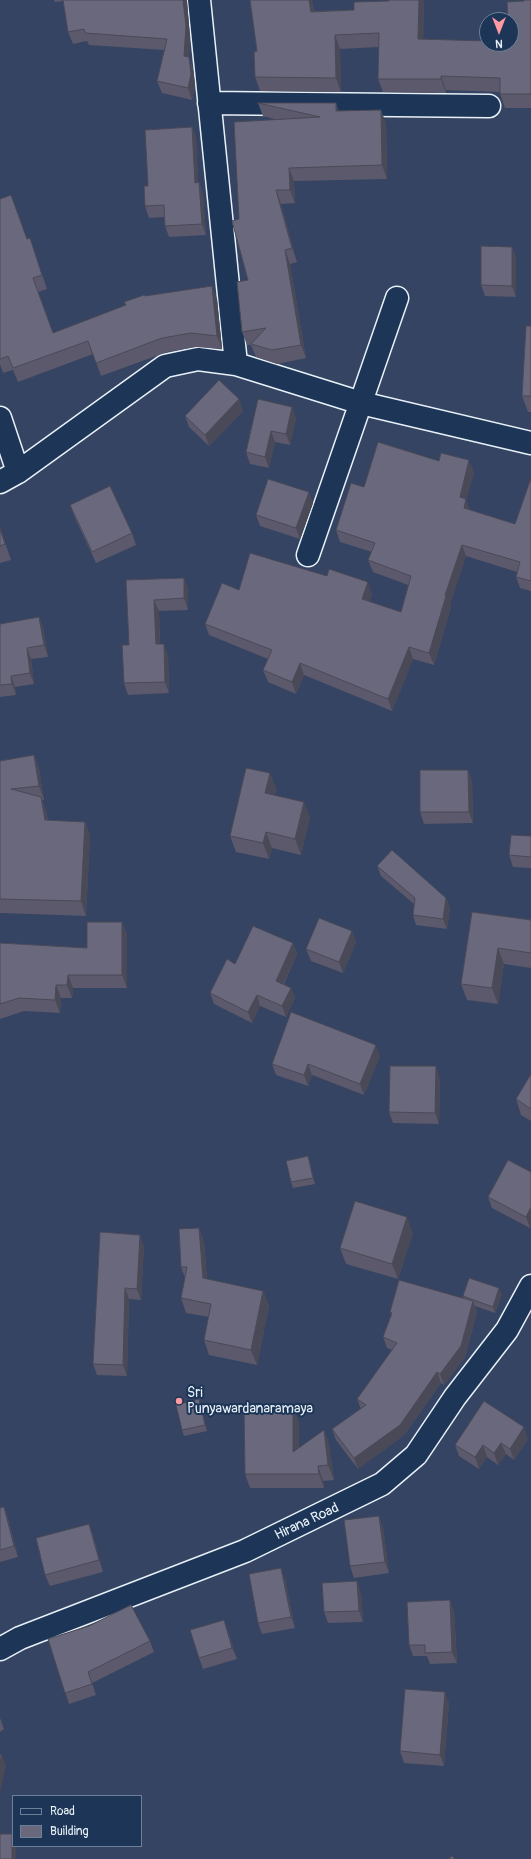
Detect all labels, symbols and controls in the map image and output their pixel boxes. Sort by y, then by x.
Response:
north arrow [479,12,519,52]
text: N [495,37,503,50]
place label: Sri Punyawardanaramaya [187,1385,313,1418]
marker: Sri Punyawardanaramaya [174,1396,184,1406]
street label: Hirana Road [272,1500,342,1544]
legend [12,1795,142,1847]
text: Road [50,1804,75,1819]
text: Building [50,1824,89,1839]

